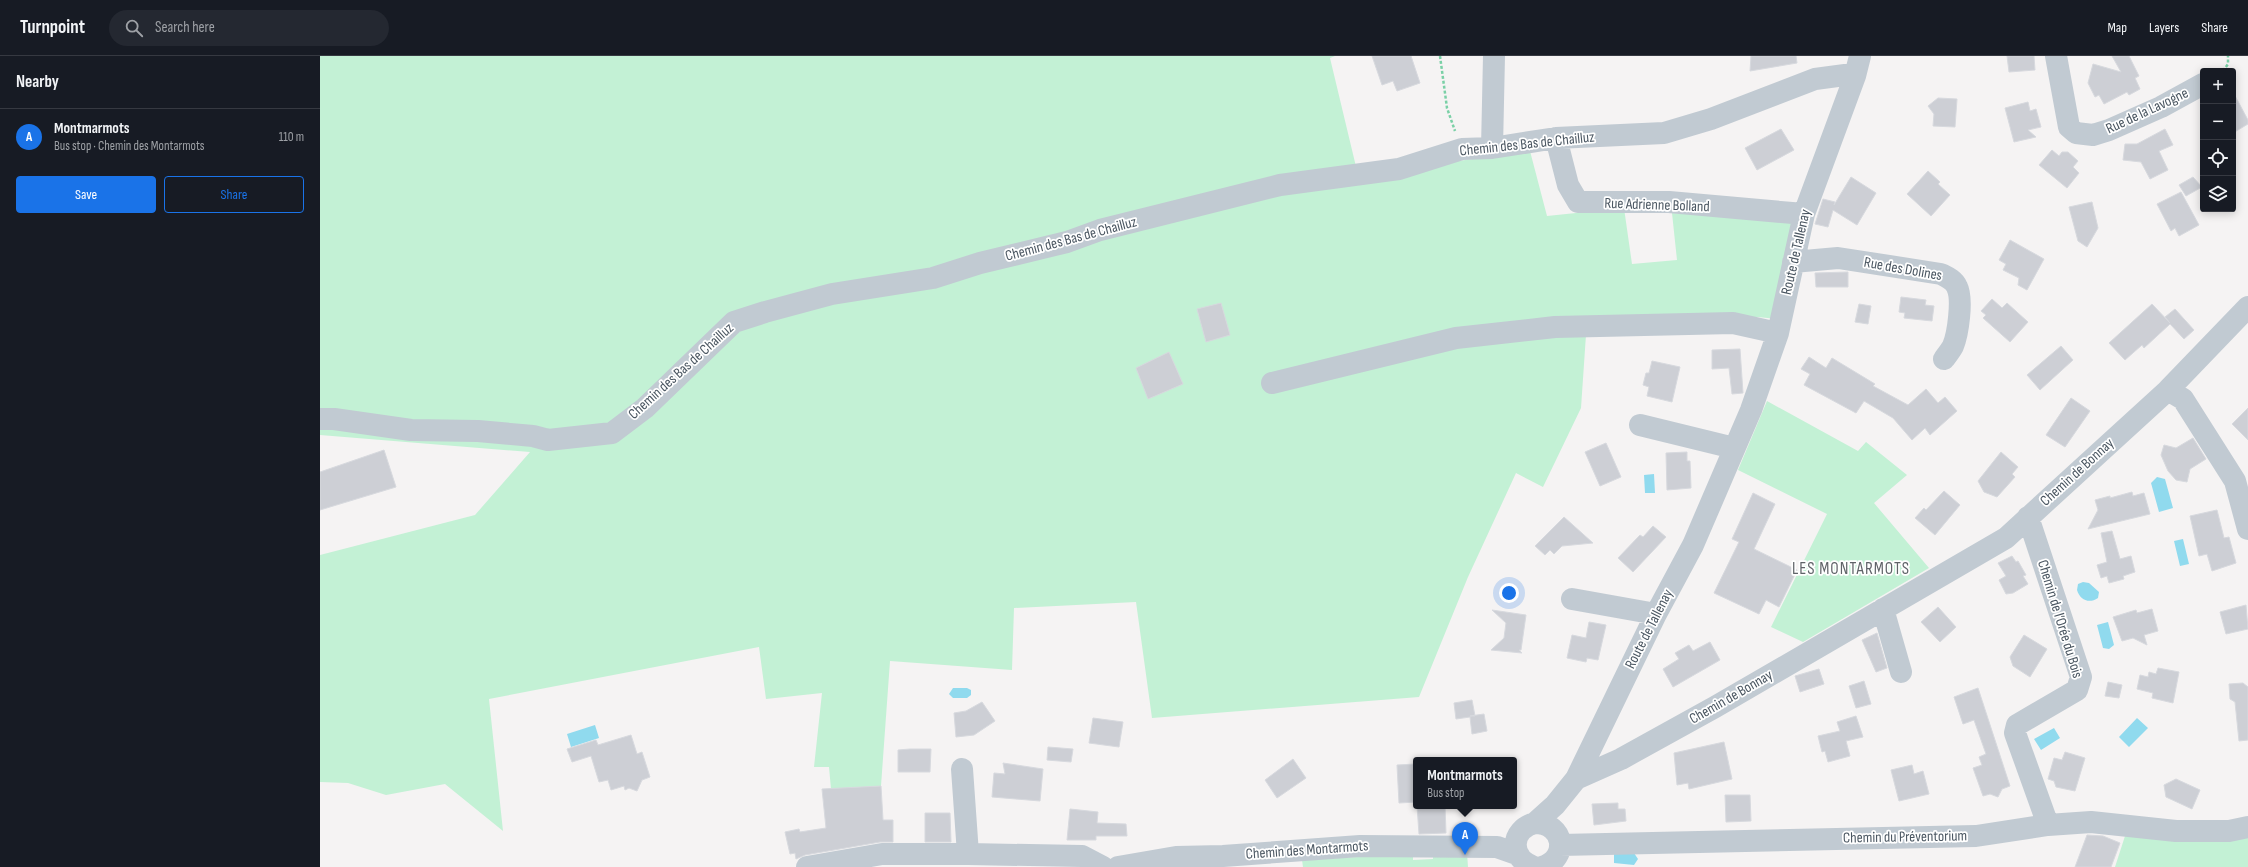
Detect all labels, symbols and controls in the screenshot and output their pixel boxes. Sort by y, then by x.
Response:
search box [109,10,389,46]
text: Turnpoint [20,16,85,39]
icon: search [123,17,145,39]
text: Search here [155,18,215,37]
text: Map [2107,19,2127,36]
text: Layers [2149,19,2179,36]
text: Share [2201,19,2228,36]
map controls [2200,68,2236,212]
button: + [2200,68,2236,104]
text: Nearby [16,72,59,92]
street label: Rue de la Lavogne [2103,84,2191,138]
button: − [2200,104,2236,140]
text: Montmarmots [54,119,130,138]
street label: Chemin des Bas de Chailluz [1459,127,1596,161]
text: A [26,129,32,145]
text: 110 m [279,129,304,145]
text: Bus stop · Chemin des Montarmots [54,138,205,154]
button: locate [2200,140,2236,176]
button: Save [16,176,156,213]
button: Share [164,176,304,213]
button: layers [2200,176,2236,212]
street label: Rue Adrienne Bolland [1604,194,1710,216]
street label: Route de Tallenay [1777,207,1815,297]
street label: Chemin des Bas de Chailluz [1003,212,1139,266]
street label: Rue des Dolines [1862,253,1944,285]
street label: Chemin des Bas de Chailluz [624,318,738,423]
street label: Chemin de Bonnay [2036,434,2118,510]
street label: Chemin de l’Orée du Bois [2033,558,2087,680]
district label: LES MONTARMOTS [1792,559,1910,579]
your location [1499,583,1519,603]
street label: Route de Tallenay [1621,586,1677,672]
street label: Chemin de Bonnay [1686,665,1776,728]
popup [1413,757,1517,809]
text: Montmarmots [1427,766,1503,785]
text: Bus stop [1427,785,1464,801]
pin: A [1452,822,1478,855]
street label: Chemin du Préventorium [1843,826,1967,848]
street label: Chemin des Montarmots [1245,836,1369,864]

